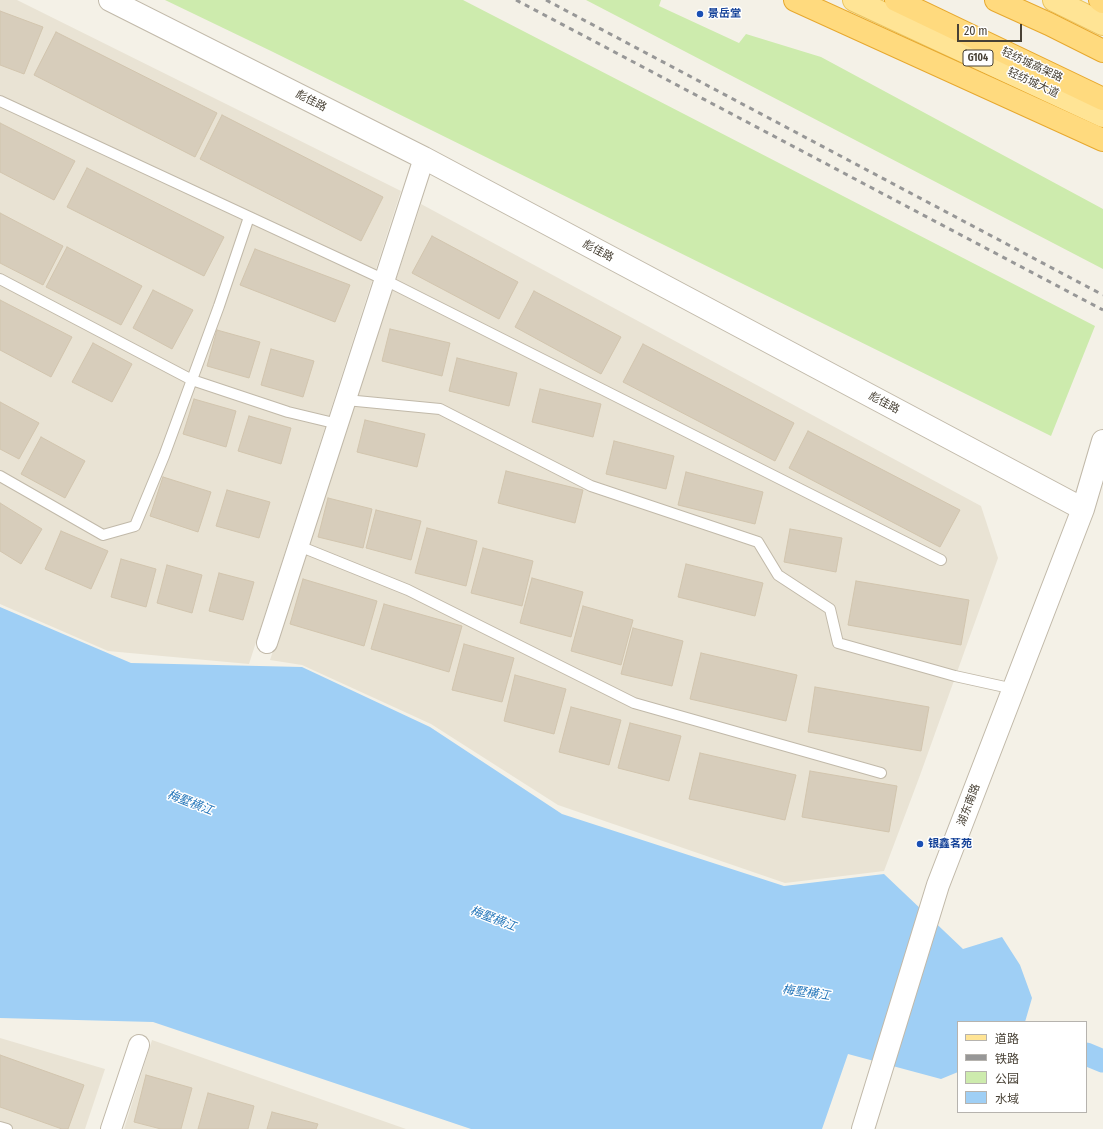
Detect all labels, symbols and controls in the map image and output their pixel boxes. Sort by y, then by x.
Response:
place label: 景岳堂 [708,7,741,21]
marker: 景岳堂 [695,9,705,19]
scale bar [959,16,1024,42]
text: 20 m [964,24,988,38]
street label: 轻纺城高架路 [999,45,1065,85]
road number: G104 [963,50,993,66]
street label: 轻纺城大道 [1005,65,1061,101]
street label: 彪佳路 [293,88,329,114]
street label: 彪佳路 [580,237,616,265]
street label: 彪佳路 [866,389,902,417]
street label: 湖东南路 [955,782,983,828]
water label: 梅墅横江 [165,788,215,818]
place label: 银鑫茗苑 [928,837,972,851]
marker: 银鑫茗苑 [915,839,925,849]
water label: 梅墅横江 [468,904,518,934]
water label: 梅墅横江 [781,983,831,1003]
legend [957,1021,1087,1113]
text: 道路 [995,1032,1019,1046]
text: 铁路 [995,1052,1019,1066]
text: 公园 [995,1072,1019,1086]
text: 水域 [995,1092,1019,1106]

